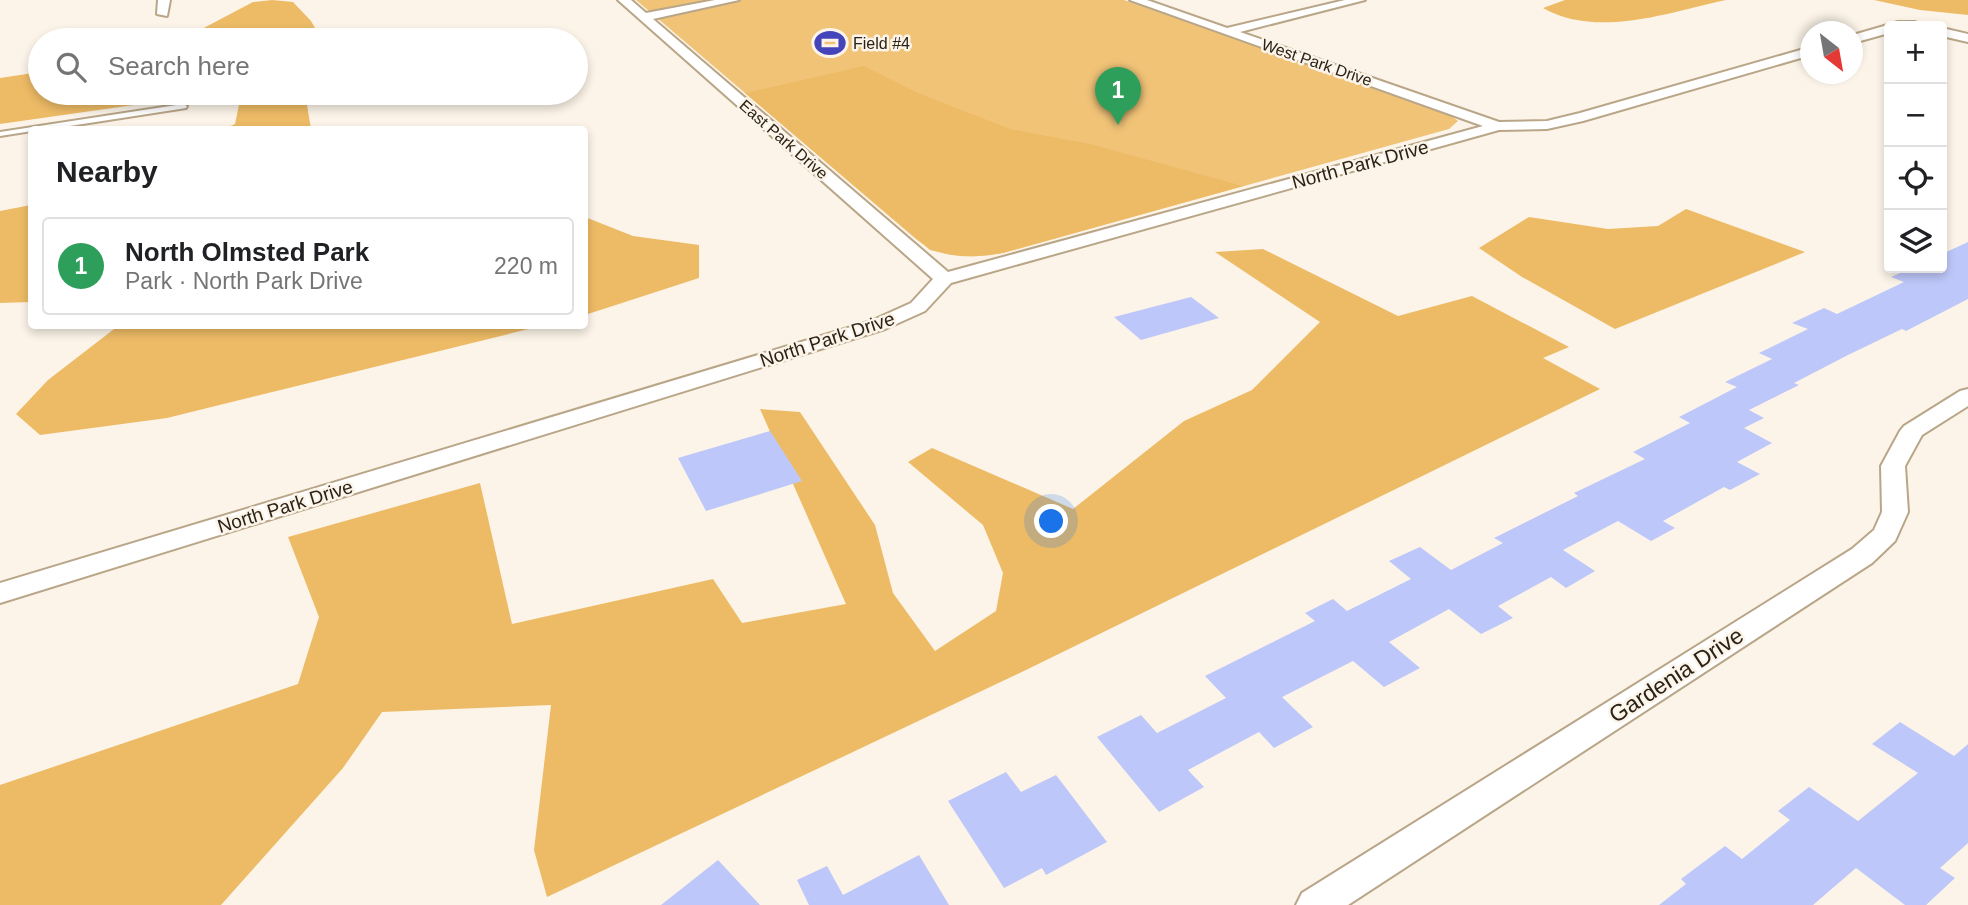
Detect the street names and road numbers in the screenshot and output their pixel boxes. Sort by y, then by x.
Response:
street label: West Park Drive [1260,36,1374,89]
street label: East Park Drive [736,97,831,182]
street label: North Park Drive [1290,136,1431,193]
street label: North Park Drive [757,308,897,371]
street label: North Park Drive [215,476,355,537]
street label: Gardenia Drive [1604,622,1748,728]

